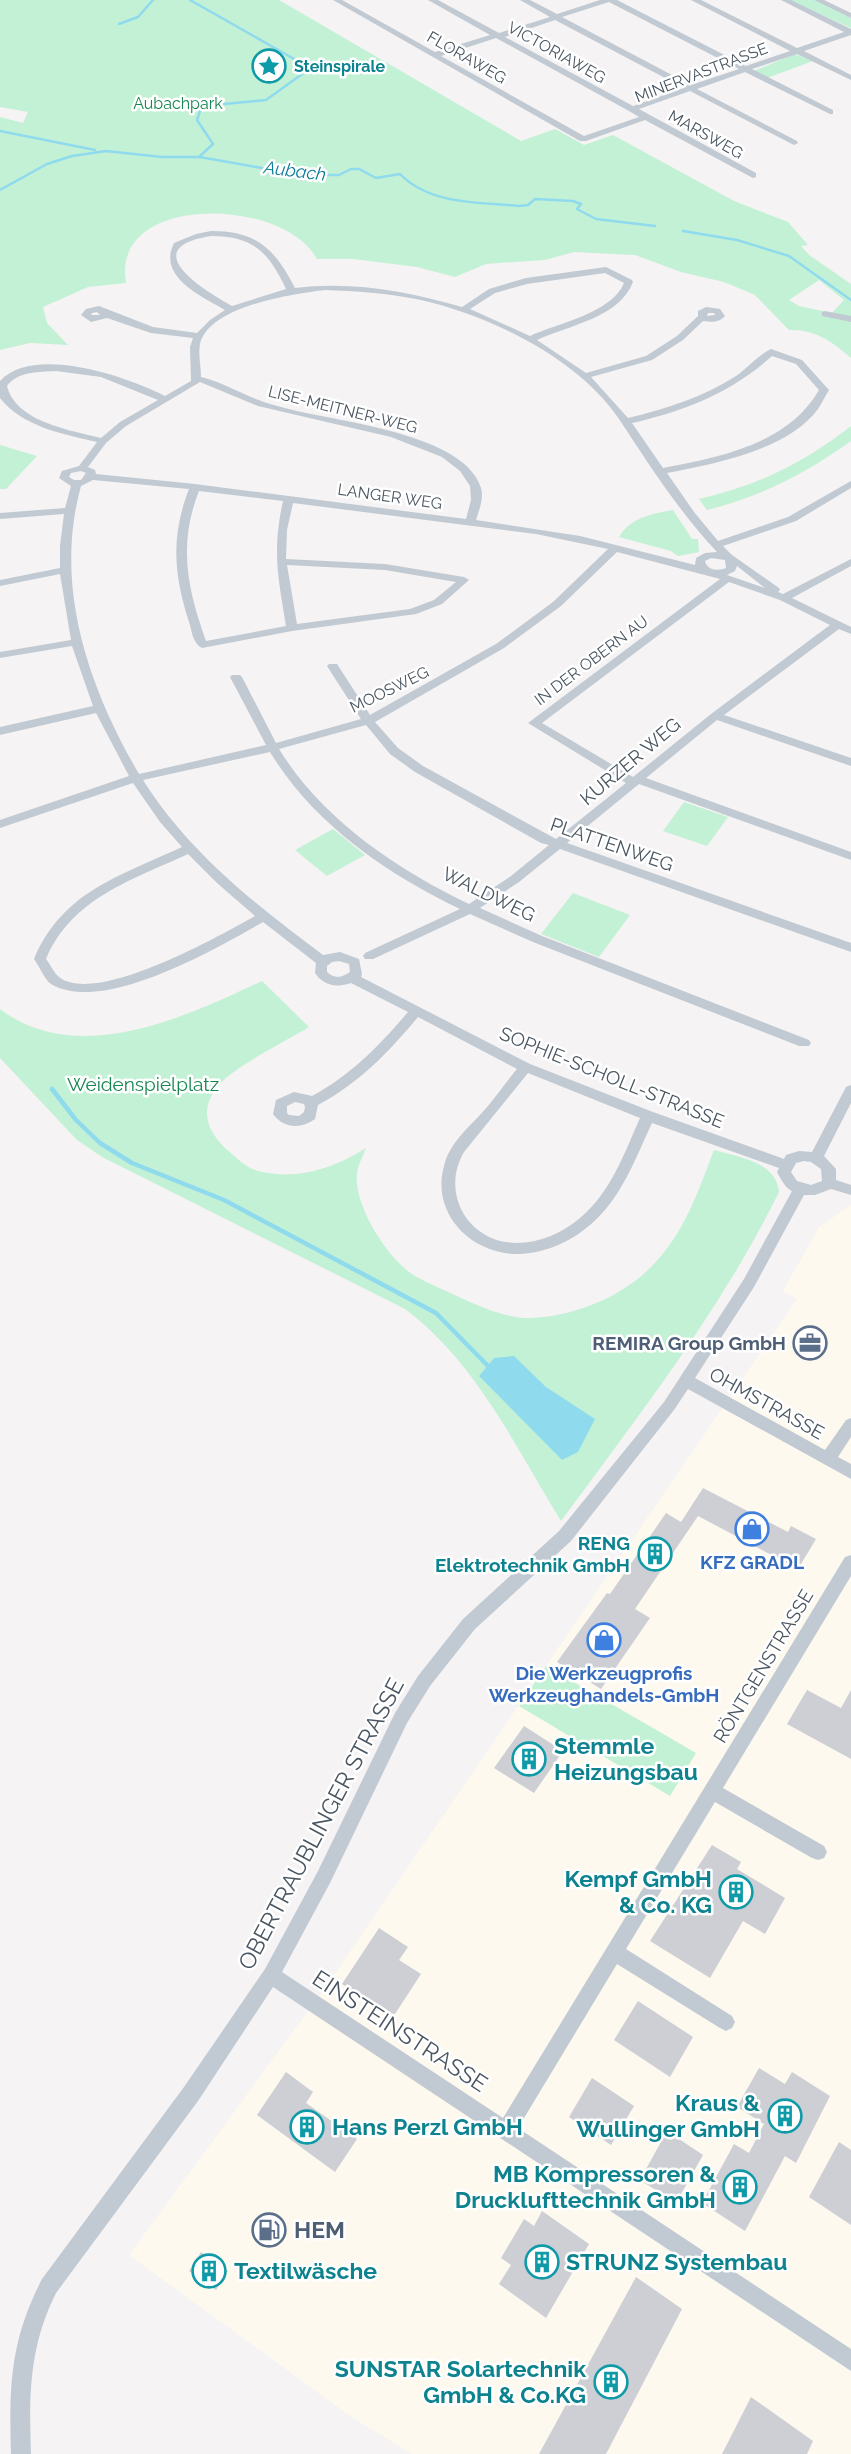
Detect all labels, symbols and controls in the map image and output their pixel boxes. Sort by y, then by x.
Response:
street label: VICTORIAWEG [504,18,609,87]
street label: FLORAWEG [424,27,510,88]
street label: MINERVASTRASSE [632,38,770,107]
place icon: Steinspirale [250,47,288,85]
place label: Steinspirale [294,57,386,76]
park label: Aubachpark [133,94,223,113]
street label: MARSWEG [665,106,746,163]
water label: Aubach [262,156,327,185]
street label: LISE-MEITNER-WEG [266,382,420,437]
street label: LANGER WEG [336,480,443,513]
street label: IN DER OBERN AU [531,611,652,709]
street label: MOOSWEG [347,662,432,717]
street label: KURZER WEG [575,713,685,809]
street label: PLATTENWEG [548,813,676,875]
street label: WALDWEG [439,862,539,926]
street label: SOPHIE-SCHOLL-STRASSE [496,1022,728,1132]
park label: Weidenspielplatz [67,1073,219,1095]
office icon: REMIRA Group GmbH [791,1324,829,1362]
place label: REMIRA Group GmbH [592,1332,786,1354]
street label: OHMSTRASSE [706,1362,828,1444]
shop icon: KFZ GRADL [733,1510,771,1548]
place label: RENG Elektrotechnik GmbH [435,1532,630,1576]
building icon: RENG Elektrotechnik GmbH [636,1535,674,1573]
place label: KFZ GRADL [700,1551,804,1573]
street label: RÖNTGENSTRASSE [708,1585,818,1747]
shop icon: Die Werkzeugprofis Werkzeughandels-GmbH [585,1621,623,1659]
place label: Die Werkzeugprofis Werkzeughandels-GmbH [489,1662,719,1706]
street label: OBERTRAUBLINGER STRASSE [232,1673,409,1974]
place label: Stemmle Heizungsbau [554,1732,698,1785]
building icon: Stemmle Heizungsbau [510,1740,548,1778]
place label: Kempf GmbH & Co. KG [565,1865,712,1918]
building icon: Kempf GmbH & Co. KG [717,1873,755,1911]
street label: EINSTEINSTRASSE [308,1964,493,2097]
place label: Kraus & Wullinger GmbH [576,2089,761,2142]
building icon: Kraus & Wullinger GmbH [766,2097,804,2135]
building icon: Hans Perzl GmbH [288,2108,326,2146]
place label: Hans Perzl GmbH [332,2113,523,2140]
place label: MB Kompressoren & Drucklufttechnik GmbH [455,2160,717,2213]
building icon: MB Kompressoren & Drucklufttechnik GmbH [721,2168,759,2206]
fuel station icon: HEM [250,2211,288,2249]
place label: HEM [294,2216,345,2243]
building icon: STRUNZ Systembau [523,2243,561,2281]
place label: STRUNZ Systembau [566,2248,788,2275]
building icon: Textilwäsche [190,2252,228,2290]
place label: Textilwäsche [234,2257,377,2284]
place label: SUNSTAR Solartechnik GmbH & Co.KG [335,2355,586,2408]
building icon: SUNSTAR Solartechnik GmbH & Co.KG [592,2363,630,2401]

